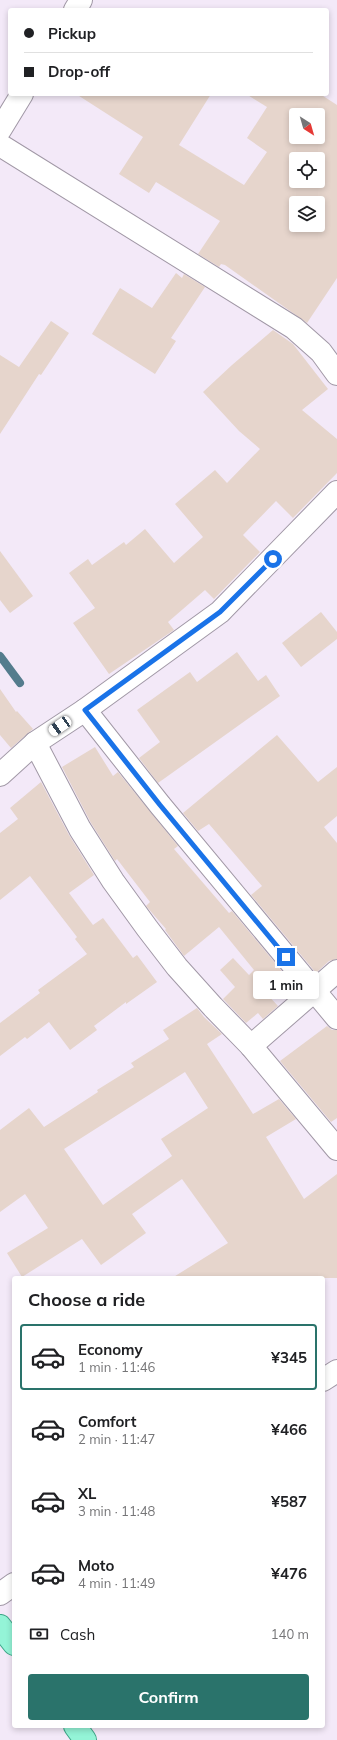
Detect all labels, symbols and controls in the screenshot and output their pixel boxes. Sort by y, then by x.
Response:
text: Pickup [48,24,96,43]
text: Drop-off [48,62,110,81]
north arrow [289,108,325,144]
map controls [289,108,325,232]
button: locate [289,152,325,188]
button: layers [289,196,325,232]
route start [264,550,282,568]
car [47,714,73,738]
route end [277,948,295,966]
callout: 1 min [253,971,319,999]
text: 1 min [269,977,303,993]
text: Choose a ride [28,1288,145,1311]
icon: car [30,1339,66,1375]
text: Economy [78,1340,143,1359]
text: ¥345 [271,1348,307,1367]
text: 1 min · 11:46 [78,1359,155,1375]
icon: car [30,1411,66,1447]
text: Comfort [78,1412,136,1431]
text: ¥466 [271,1420,307,1439]
text: 2 min · 11:47 [78,1431,155,1447]
icon: car [30,1483,66,1519]
text: XL [78,1484,96,1503]
text: ¥587 [271,1492,307,1511]
text: 3 min · 11:48 [78,1503,155,1519]
icon: car [30,1555,66,1591]
text: Moto [78,1556,114,1575]
text: ¥476 [271,1564,307,1583]
text: 4 min · 11:49 [78,1575,155,1591]
icon: cash [28,1623,50,1645]
text: Cash [60,1625,95,1644]
text: 140 m [271,1626,309,1642]
button: Confirm [28,1674,309,1720]

